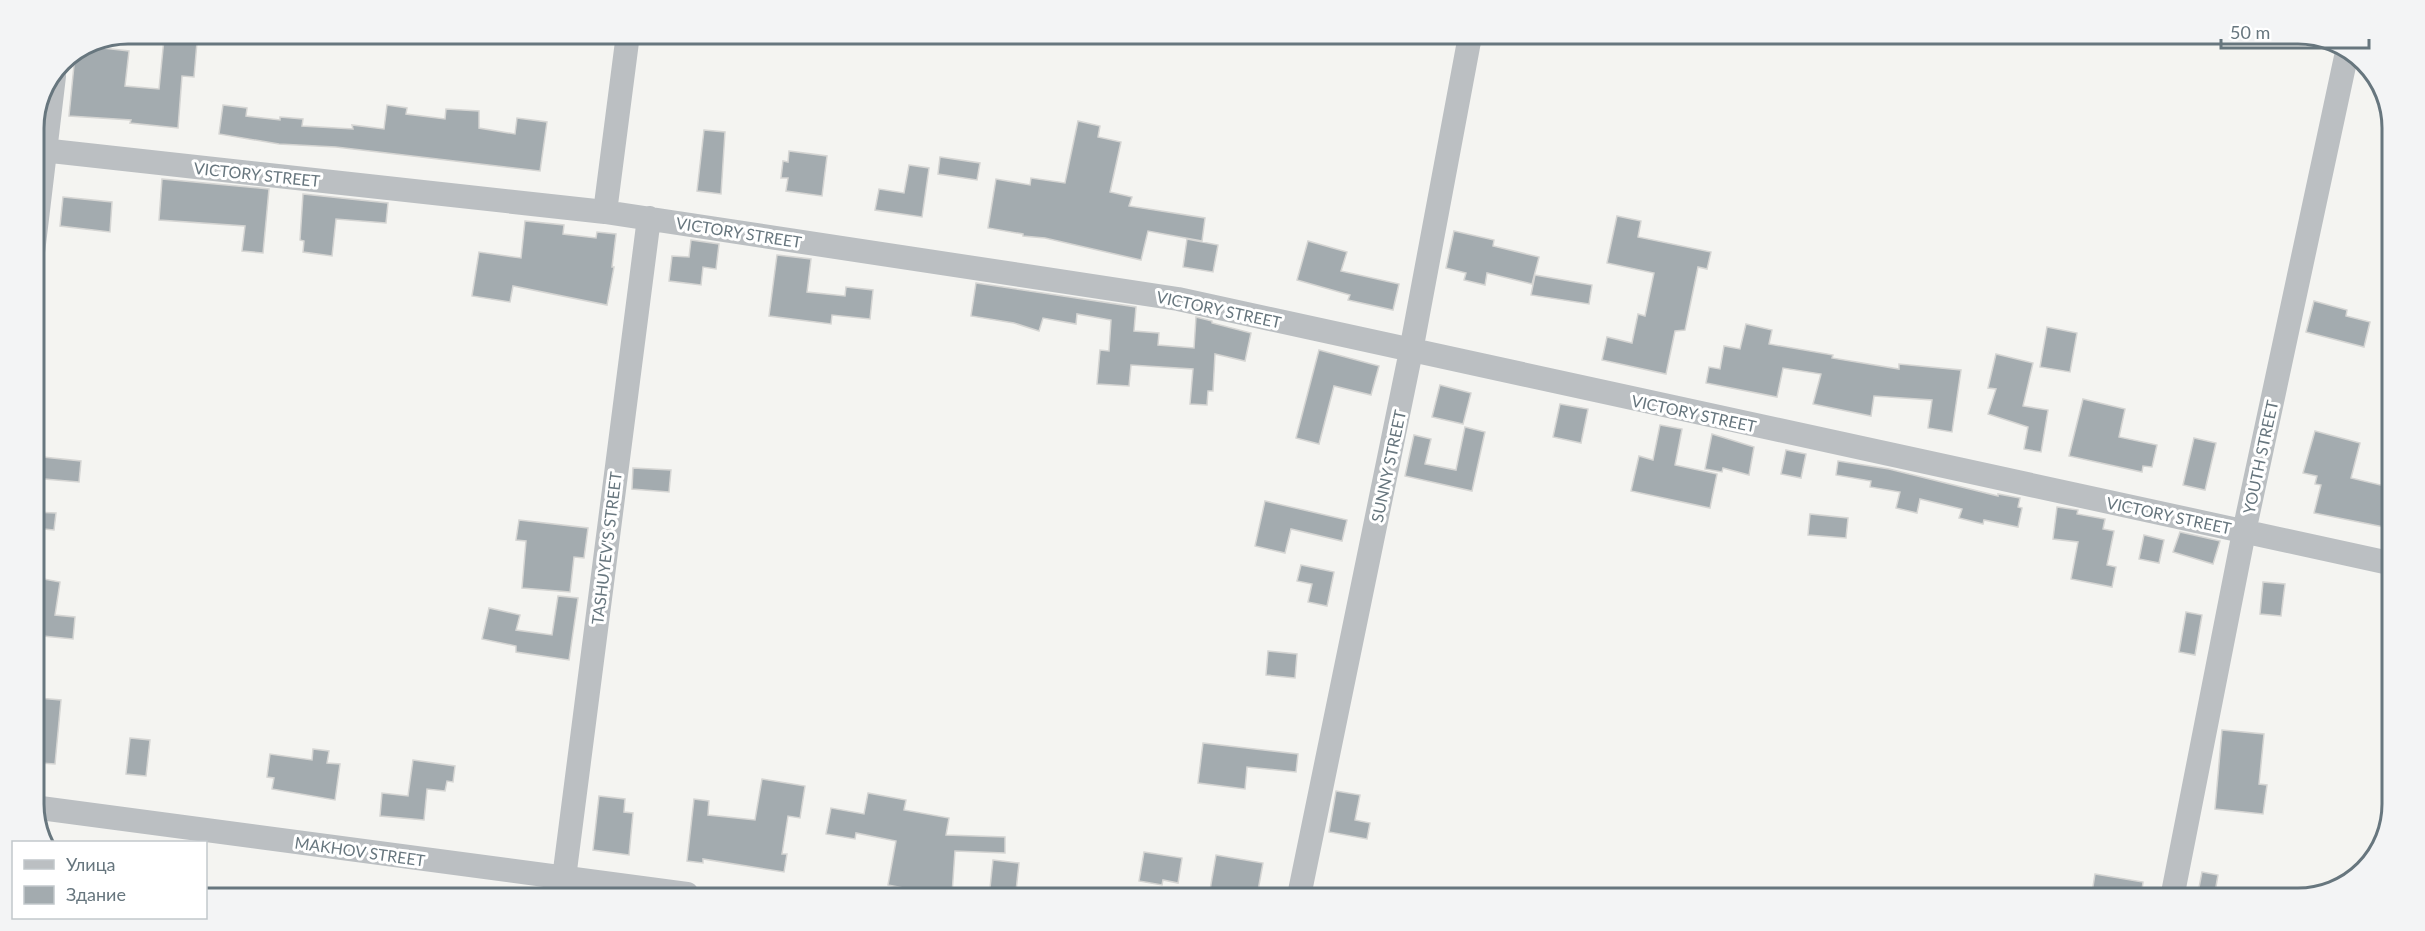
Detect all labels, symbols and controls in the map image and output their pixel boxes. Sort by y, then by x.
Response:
scale bar [2221,12,2370,50]
text: 50 m [2230,21,2270,43]
street label: VICTORY STREET [193,158,322,190]
street label: VICTORY STREET [675,213,804,251]
street label: VICTORY STREET [1155,287,1284,332]
street label: VICTORY STREET [1630,391,1759,436]
street label: YOUTH STREET [2239,398,2281,516]
street label: SUNNY STREET [1367,408,1409,524]
street label: TASHUYEV'S STREET [587,470,625,626]
street label: VICTORY STREET [2105,493,2234,538]
street label: MAKHOV STREET [294,832,427,870]
legend [12,841,207,919]
text: Улица [66,853,116,875]
text: Здание [66,883,126,905]

